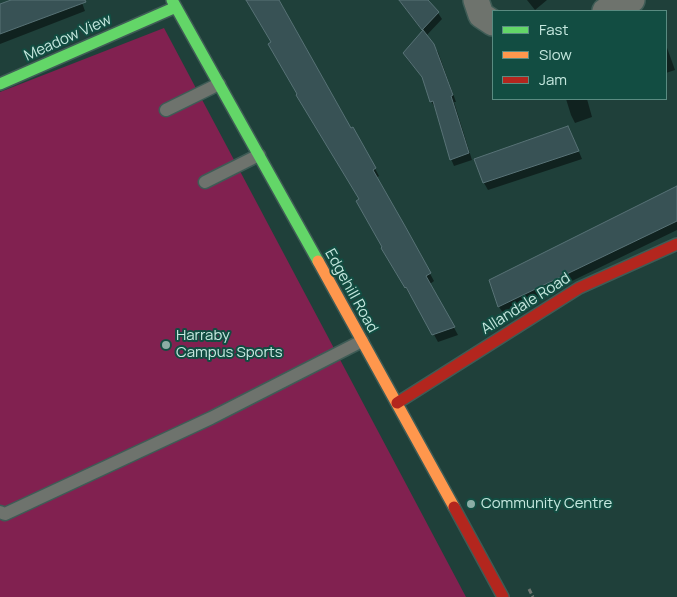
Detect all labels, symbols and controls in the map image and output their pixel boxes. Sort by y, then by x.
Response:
legend [492,10,667,100]
street label: Meadow View [22,11,114,65]
text: Fast [539,19,568,40]
text: Slow [539,44,572,65]
text: Jam [539,69,567,90]
street label: Edgehill Road [321,246,381,336]
street label: Allandale Road [478,269,574,339]
place label: Harraby Campus Sports [176,327,283,362]
marker: Harraby Campus Sports [160,339,172,351]
place label: Community Centre [481,495,612,513]
marker: Community Centre [465,498,477,510]

